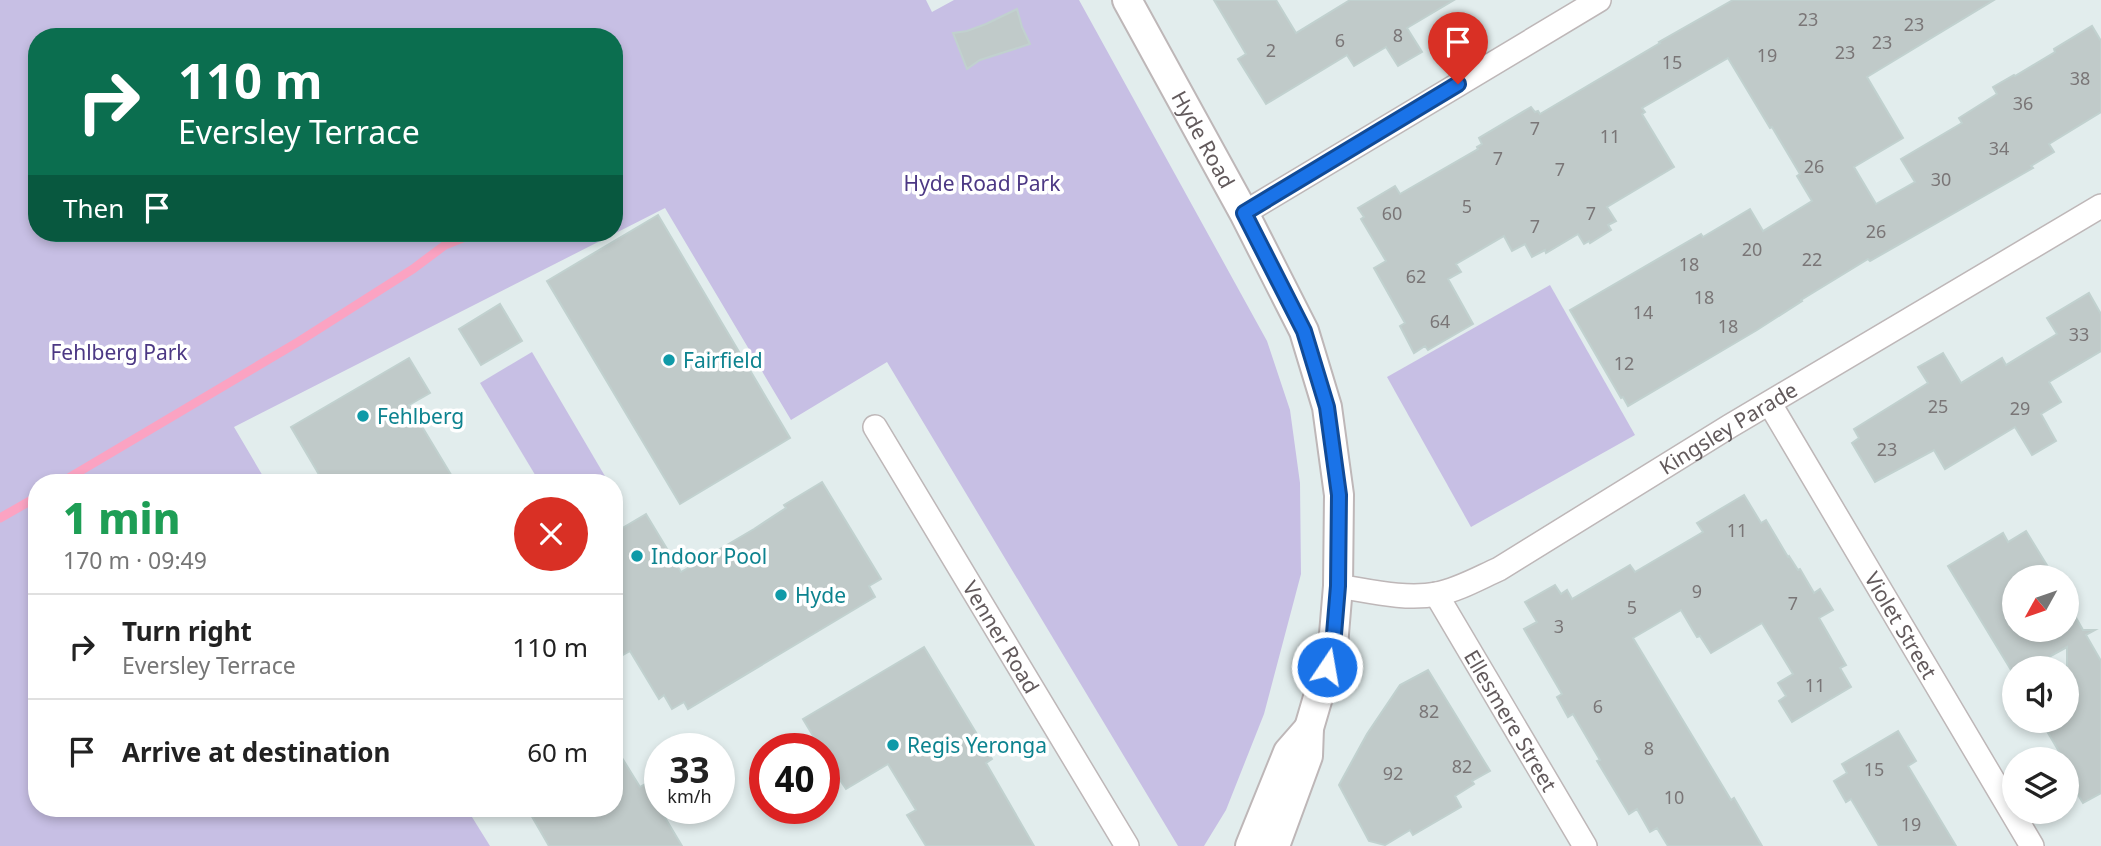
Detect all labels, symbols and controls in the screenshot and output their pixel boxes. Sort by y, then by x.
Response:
house number: 23 [1798,7,1818,31]
pin [1428,12.0,1488,84]
house number: 23 [1904,12,1924,36]
house number: 8 [1393,23,1403,47]
icon: arrive [1439,23,1477,61]
house number: 6 [1335,28,1345,52]
house number: 23 [1872,30,1892,54]
house number: 2 [1266,38,1276,62]
house number: 23 [1835,40,1855,64]
house number: 19 [1757,43,1777,67]
text: 110 m [178,47,323,113]
house number: 15 [1662,50,1682,74]
icon: right [63,56,154,147]
house number: 38 [2070,66,2090,90]
street label: Hyde Road [1166,86,1242,193]
house number: 36 [2013,91,2033,115]
text: Eversley Terrace [178,110,420,153]
house number: 7 [1530,116,1540,140]
house number: 11 [1600,124,1620,148]
house number: 34 [1989,136,2009,160]
house number: 7 [1493,146,1503,170]
house number: 26 [1804,154,1824,178]
house number: 7 [1555,157,1565,181]
house number: 30 [1931,167,1951,191]
park label: Hyde Road Park [904,169,1061,197]
icon: arrive [138,189,176,227]
text: Then [63,190,124,226]
house number: 5 [1462,194,1472,218]
house number: 60 [1382,201,1402,225]
house number: 7 [1586,201,1596,225]
house number: 7 [1530,214,1540,238]
house number: 26 [1866,219,1886,243]
house number: 20 [1742,237,1762,261]
house number: 22 [1802,247,1822,271]
house number: 18 [1679,252,1699,276]
house number: 62 [1406,264,1426,288]
house number: 18 [1694,285,1714,309]
house number: 14 [1633,300,1653,324]
house number: 64 [1430,309,1450,333]
house number: 18 [1718,314,1738,338]
house number: 33 [2069,322,2089,346]
park label: Fehlberg Park [50,338,188,366]
place label: Fairfield [683,346,763,374]
house number: 12 [1614,351,1634,375]
marker: Fairfield [661,352,677,368]
street label: Kingsley Parade [1654,375,1802,480]
house number: 25 [1928,394,1948,418]
house number: 29 [2010,396,2030,420]
place label: Fehlberg [377,402,464,430]
marker: Fehlberg [355,408,371,424]
house number: 23 [1877,437,1897,461]
text: 1 min [63,489,180,546]
button: close [514,497,588,571]
house number: 11 [1727,518,1747,542]
place label: Indoor Pool [651,542,767,570]
text: 170 m · 09:49 [63,544,207,576]
marker: Indoor Pool [629,548,645,564]
north arrow [2002,565,2079,642]
map controls [2002,565,2079,824]
street label: Violet Street [1858,566,1944,684]
street label: Venner Road [957,576,1046,698]
house number: 9 [1692,579,1702,603]
place label: Hyde [795,581,846,609]
marker: Hyde [773,587,789,603]
house number: 7 [1788,591,1798,615]
house number: 5 [1627,595,1637,619]
text: Turn right [122,613,252,649]
house number: 3 [1554,614,1564,638]
icon: right [63,628,101,666]
text: 110 m [512,629,588,665]
position arrow [1290,630,1364,704]
street label: Ellesmere Street [1458,644,1564,797]
text: Eversley Terrace [122,649,296,681]
button: sound [2002,656,2079,733]
house number: 11 [1805,673,1825,697]
house number: 6 [1593,694,1603,718]
house number: 82 [1419,699,1439,723]
place label: Regis Yeronga [907,731,1047,759]
icon: arrive [63,733,101,771]
speed limit sign: 40 [749,733,840,824]
text: Arrive at destination [122,734,391,770]
text: 60 m [527,734,588,770]
house number: 8 [1644,736,1654,760]
marker: Regis Yeronga [885,737,901,753]
text: 33 [669,746,710,793]
button: layers [2002,747,2079,824]
house number: 82 [1452,754,1472,778]
house number: 15 [1864,757,1884,781]
house number: 92 [1383,761,1403,785]
text: km/h [667,784,712,808]
house number: 10 [1664,785,1684,809]
house number: 19 [1901,812,1921,836]

